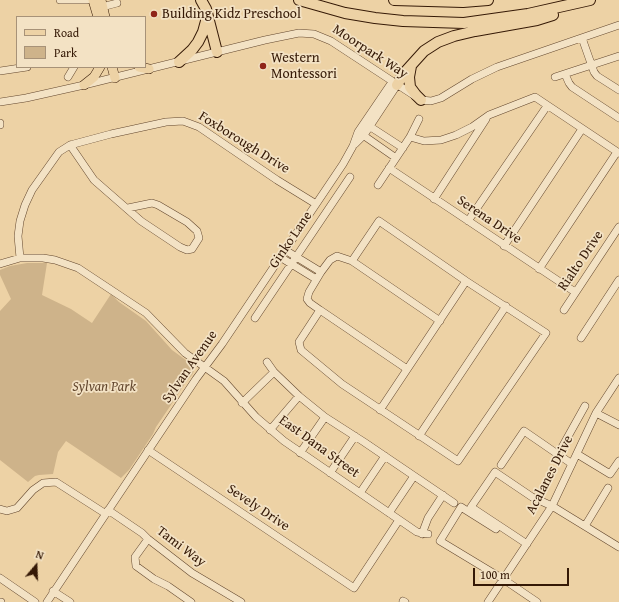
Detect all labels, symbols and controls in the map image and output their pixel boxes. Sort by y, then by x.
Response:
place label: Building Kidz Preschool [162,6,301,22]
marker: Building Kidz Preschool [149,9,159,19]
legend [16,16,146,68]
street label: Moorpark Way [329,21,411,83]
text: Road [54,24,79,41]
text: Park [54,44,77,61]
place label: Western Montessori [271,50,337,82]
marker: Western Montessori [258,61,268,71]
street label: Foxborough Drive [195,108,293,178]
street label: Serena Drive [453,192,525,248]
street label: Ginko Lane [266,208,316,272]
street label: Rialto Drive [555,228,607,294]
street label: Sylvan Avenue [159,327,221,407]
park label: Sylvan Park [72,379,136,395]
street label: East Dana Street [275,412,363,482]
street label: Acalanes Drive [523,433,577,517]
street label: Sevely Drive [223,481,293,535]
street label: Tami Way [153,523,209,571]
north arrow [16,546,56,586]
text: N [34,546,46,563]
scale bar [475,560,571,586]
text: 100 m [480,566,510,583]

